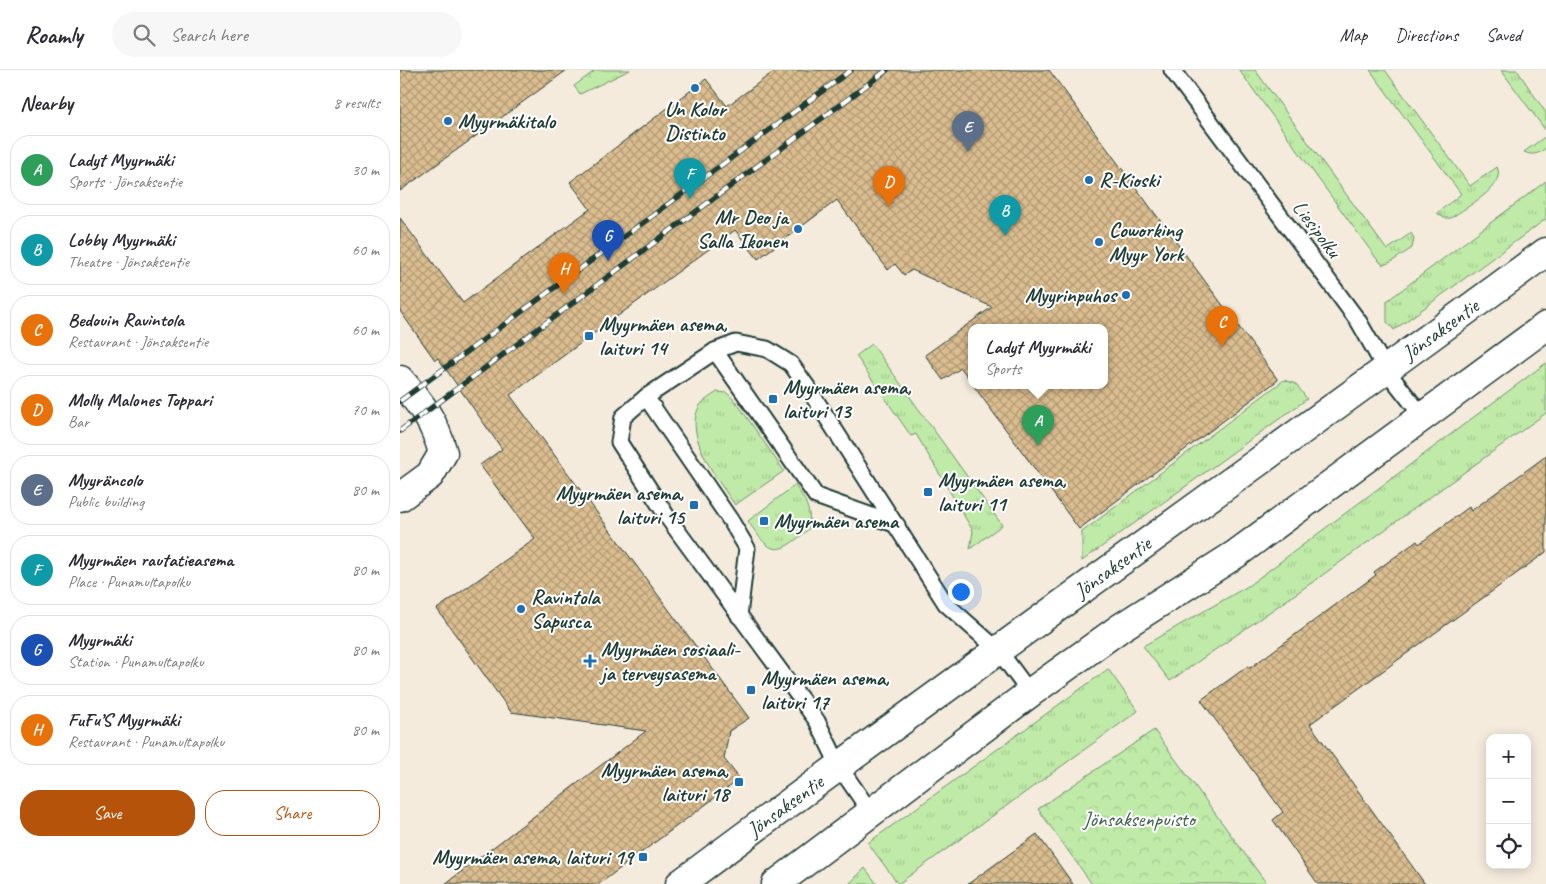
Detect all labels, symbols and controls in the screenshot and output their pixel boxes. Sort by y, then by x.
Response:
search box [112,12,462,57]
text: Roamly [25,20,82,50]
icon: search [130,21,158,49]
text: Search here [170,23,248,47]
text: Map [1340,24,1367,46]
text: Directions [1395,24,1458,46]
text: Saved [1486,24,1521,46]
marker: Un Kolor Distinto [689,82,701,94]
text: Nearby [20,90,73,116]
text: 8 results [333,93,380,113]
place label: Un Kolor Distinto [665,96,728,146]
place label: Myyrmäkitalo [458,108,557,135]
pin: E [952,111,984,152]
marker: Myyrmäkitalo [442,115,454,127]
text: Ladyt Myyrmäki [68,148,173,172]
pin: F [674,158,706,199]
text: A [33,160,41,180]
text: 30 m [352,160,379,180]
pin: D [873,166,905,207]
place label: R-Kioski [1099,167,1162,193]
text: Sports · Jönsaksentie [68,172,182,192]
marker: R-Kioski [1083,174,1095,186]
pin: B [989,195,1021,236]
street label: Liesipolku [1287,195,1348,264]
place label: Mr Deo ja Salla Ikonen [697,204,790,254]
place label: Coworking Myyr York [1109,217,1186,268]
pin: G [592,220,624,261]
marker: Mr Deo ja Salla Ikonen [792,223,804,235]
text: Lobby Myyrmäki [68,228,175,252]
marker: Coworking Myyr York [1093,236,1105,248]
text: B [33,240,41,260]
text: 60 m [352,240,379,260]
text: Theatre · Jönsaksentie [68,252,189,272]
pin: H [548,253,580,294]
place label: Myyrinpuhos [1025,282,1119,309]
marker: Myyrinpuhos [1120,289,1132,301]
street label: Jönsaksentie [1396,292,1486,367]
pin: C [1206,306,1238,347]
text: Bedouin Ravintola [68,308,184,332]
place label: Myyrmäen asema, laituri 14 [599,311,727,361]
text: C [33,320,41,340]
text: 60 m [352,320,379,340]
popup [968,324,1108,389]
marker: Myyrmäen asema, laituri 14 [583,330,595,342]
text: Restaurant · Jönsaksentie [68,332,208,352]
text: Ladyt Myyrmäki [985,335,1091,359]
text: Sports [985,359,1021,379]
place label: Myyrmäen asema, laituri 13 [783,374,911,424]
text: Molly Malones Toppari [68,388,212,412]
marker: Myyrmäen asema, laituri 13 [767,393,779,405]
text: D [32,400,42,420]
text: 70 m [352,400,379,420]
pin: A [1022,405,1054,446]
text: Bar [68,412,89,432]
place label: Myyrmäen asema, laituri 11 [938,467,1066,517]
text: Myyräncolo [68,468,142,492]
text: E [33,480,41,500]
text: 80 m [352,480,379,500]
place label: Myyrmäen asema, laituri 15 [556,480,686,530]
marker: Myyrmäen asema, laituri 11 [922,486,934,498]
text: Public building [68,492,144,512]
marker: Myyrmäen asema, laituri 15 [688,499,700,511]
place label: Myyrmäen asema [774,508,900,535]
marker: Myyrmäen asema [758,515,770,527]
street label: Jönsaksentie [1068,530,1158,604]
text: Myyrmäen rautatieasema [68,548,233,572]
text: F [33,560,41,580]
text: 80 m [352,560,379,580]
text: Place · Punamultapolku [68,572,190,592]
your location [948,579,974,605]
place label: Ravintola Sapusca [531,584,601,634]
marker: Ravintola Sapusca [515,603,527,615]
text: Myyrmäki [68,628,132,652]
place label: Myyrmäen sosiaali- ja terveysasema [599,636,741,687]
text: G [33,640,41,660]
text: 80 m [352,640,379,660]
text: Station · Punamultapolku [68,652,204,672]
marker: Myyrmäen sosiaali- ja terveysasema [583,654,597,668]
place label: Myyrmäen asema, laituri 17 [761,665,889,715]
marker: Myyrmäen asema, laituri 17 [745,684,757,696]
text: FuFu’S Myyrmäki [68,708,180,732]
text: H [32,720,42,740]
text: 80 m [352,720,379,740]
text: Restaurant · Punamultapolku [68,732,224,752]
map controls [1486,734,1531,869]
button: + [1486,734,1531,779]
place label: Myyrmäen asema, laituri 18 [601,757,732,807]
street label: Jönsaksentie [741,768,830,843]
marker: Myyrmäen asema, laituri 18 [733,776,745,788]
button: − [1486,779,1531,824]
button: Save [20,790,195,836]
button: Share [205,790,380,836]
park label: Jönsaksenpuisto [1082,806,1198,832]
button: locate [1486,824,1531,869]
place label: Myyrmäen asema, laituri 19 [432,844,636,871]
marker: Myyrmäen asema, laituri 19 [637,851,649,863]

